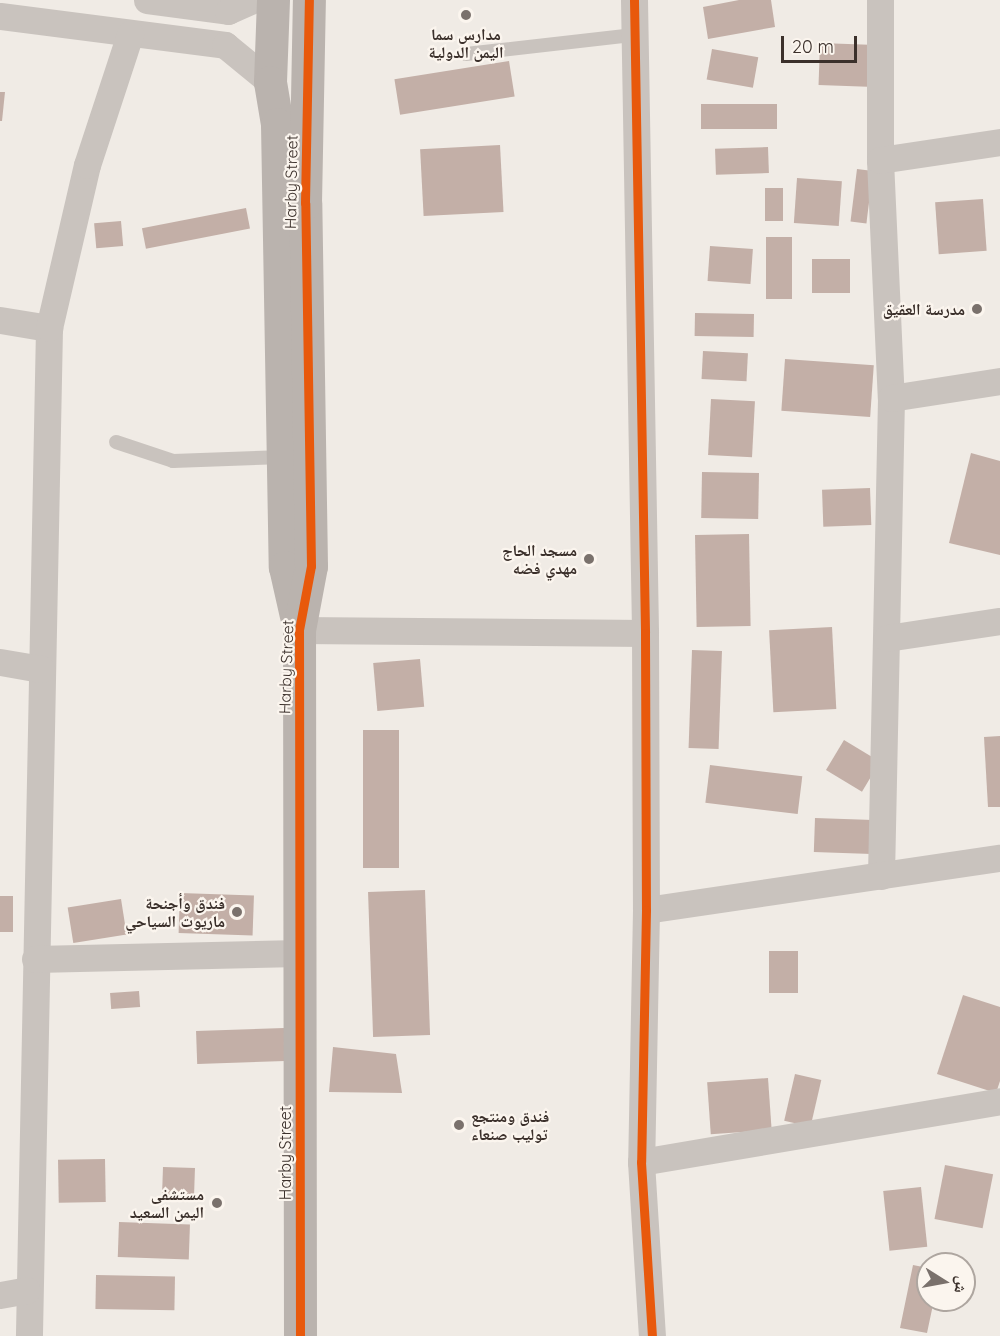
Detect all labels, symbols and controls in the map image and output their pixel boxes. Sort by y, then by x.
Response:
marker: مدارس سما اليمن الدولية [459,8,473,22]
place label: مدارس سما اليمن الدولية [429,24,503,62]
scale bar [784,24,860,62]
text: 20 m [792,35,834,58]
street label: Harby Street [281,135,301,229]
place label: مدرسة العقيق [883,299,965,319]
marker: مدرسة العقيق [970,302,984,316]
place label: مسجد الحاج مهدي فضه [502,540,577,578]
marker: مسجد الحاج مهدي فضه [582,552,596,566]
street label: Harby Street [275,620,297,714]
place label: فندق وأجنحة ماريوت السياحي [125,893,225,931]
marker: فندق وأجنحة ماريوت السياحي [230,905,244,919]
street label: Harby Street [275,1106,295,1200]
place label: فندق ومنتجع توليب صنعاء [471,1106,549,1144]
marker: فندق ومنتجع توليب صنعاء [452,1118,466,1132]
place label: مستشفى اليمن السعيد [130,1184,204,1222]
marker: مستشفى اليمن السعيد [208,1194,226,1212]
north arrow [916,1252,976,1312]
text: ش [950,1275,973,1295]

